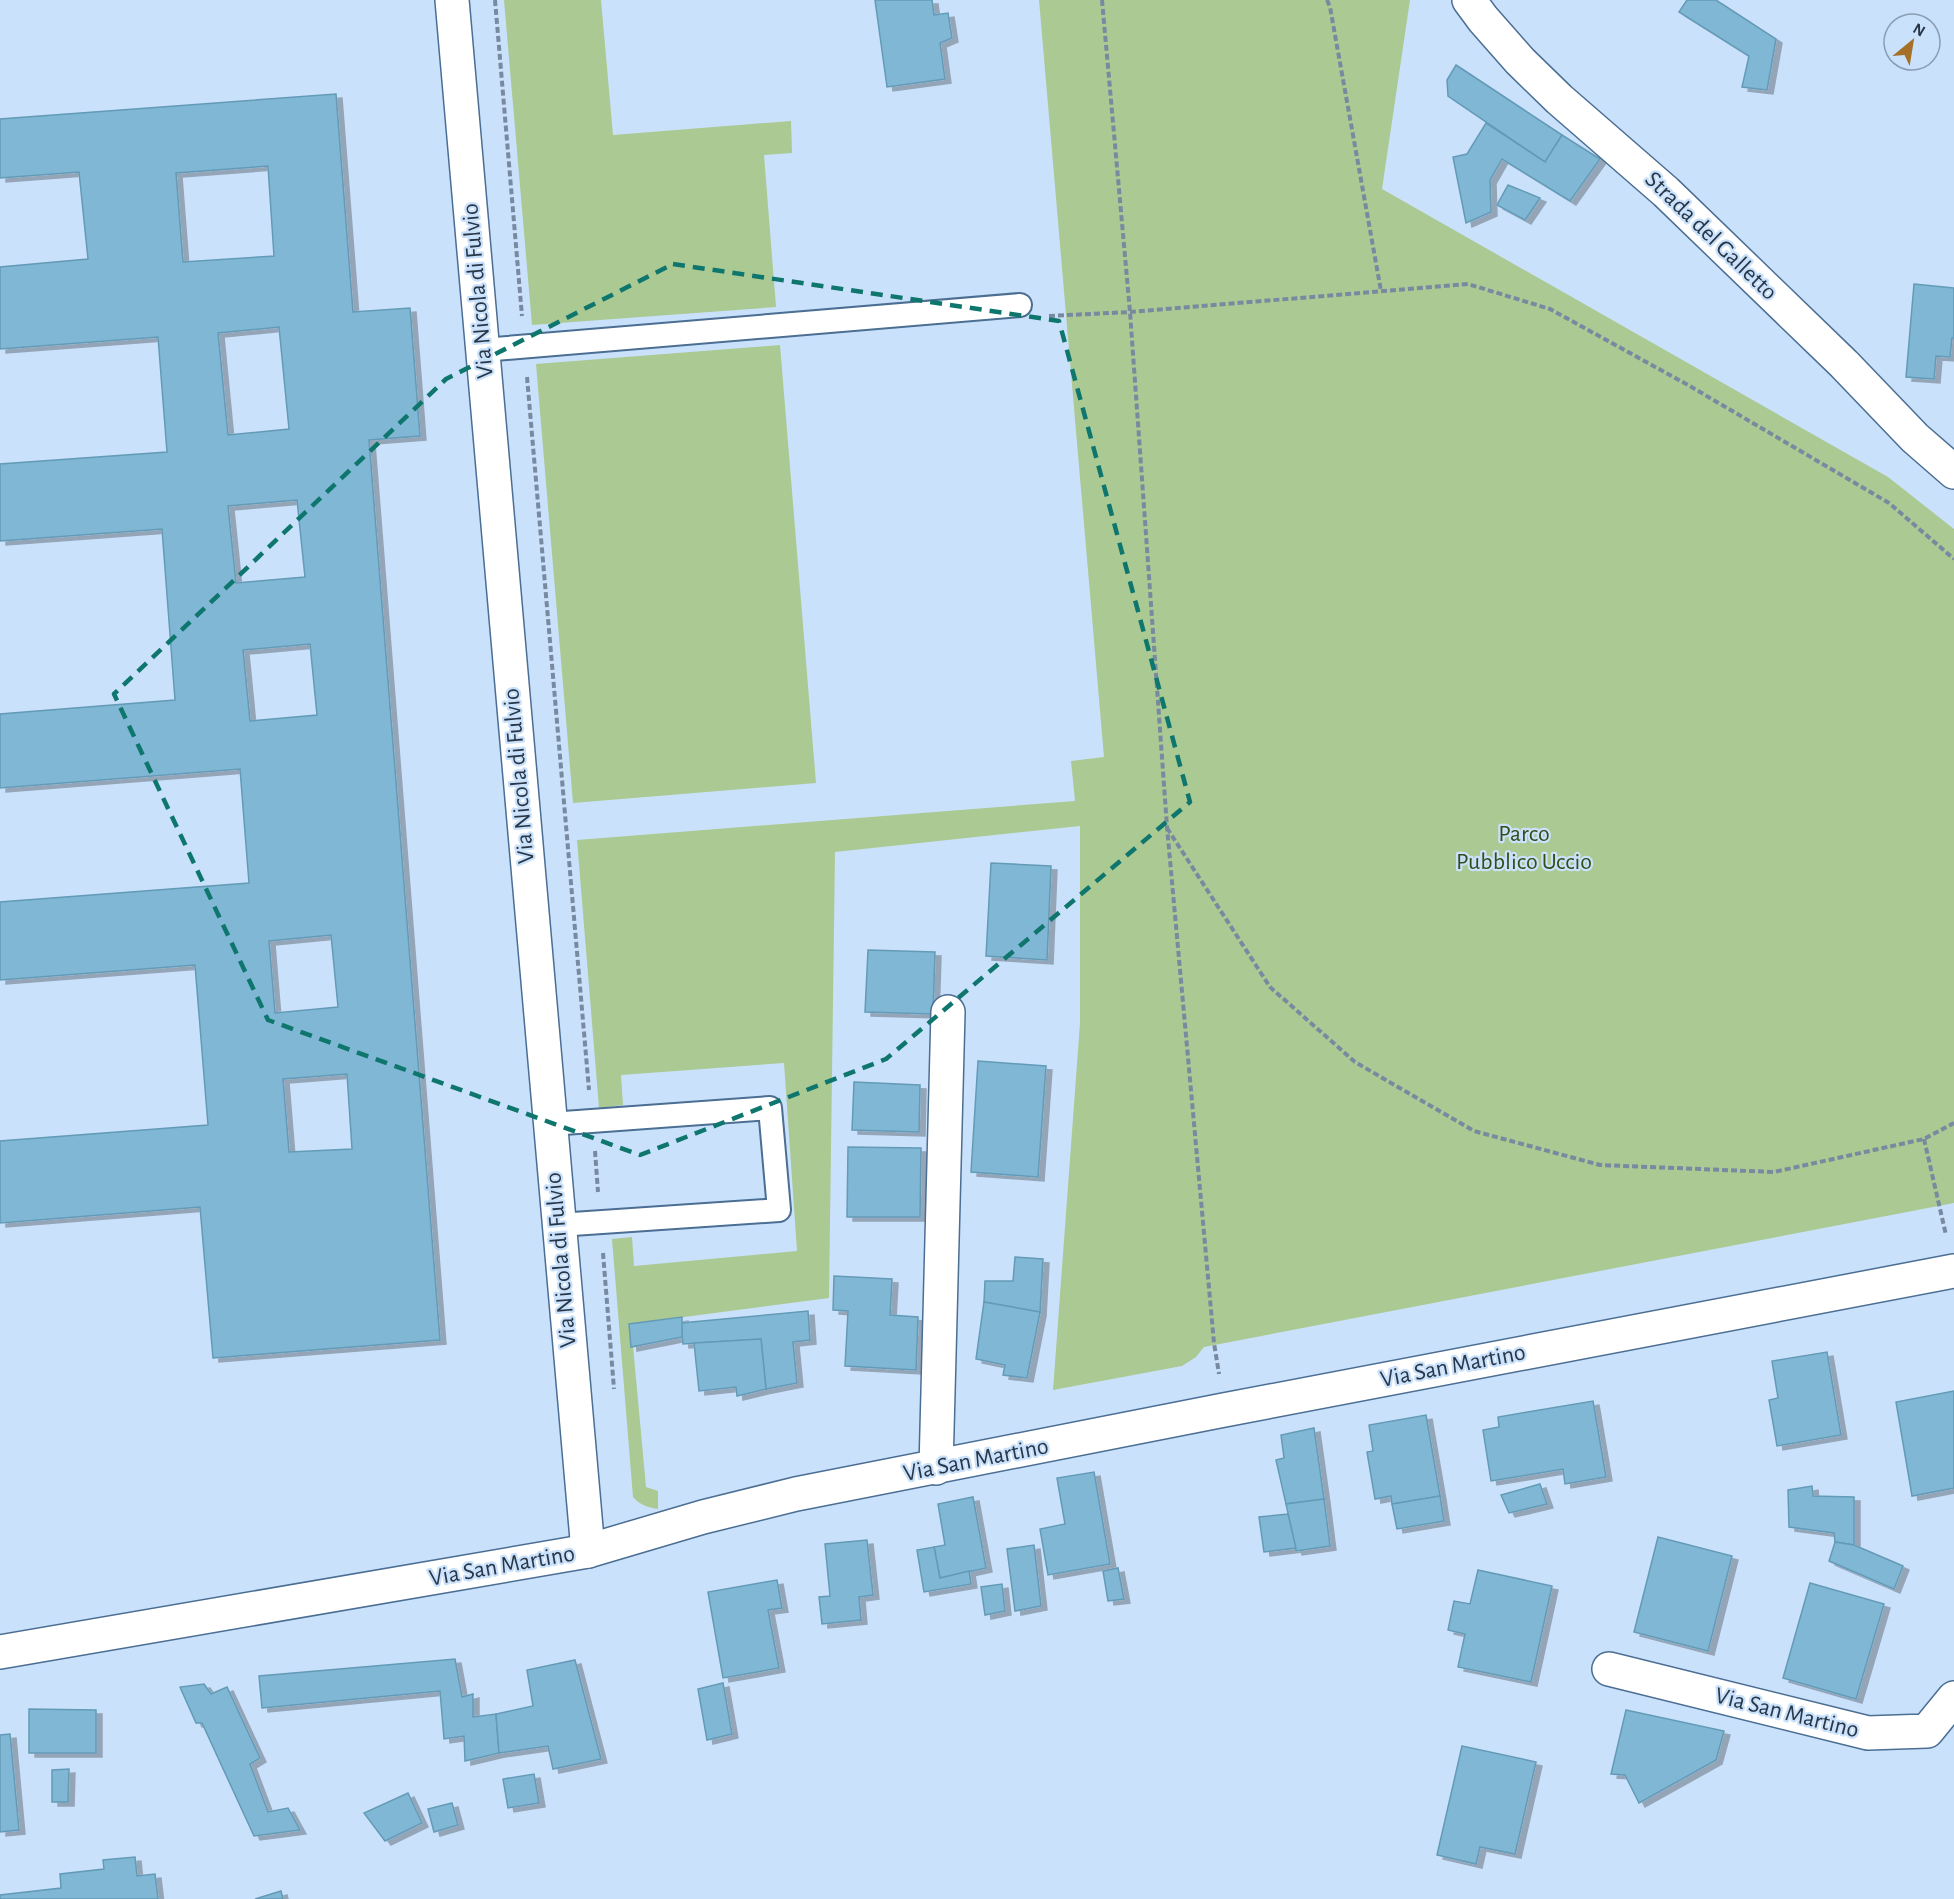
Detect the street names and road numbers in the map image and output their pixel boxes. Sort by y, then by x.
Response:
street label: Strada del Galletto [1640,167,1782,305]
street label: Via Nicola di Fulvio [458,202,498,380]
street label: Via Nicola di Fulvio [499,687,539,865]
street label: Via Nicola di Fulvio [541,1171,581,1349]
street label: Via San Martino [1378,1340,1528,1392]
street label: Via San Martino [901,1434,1051,1486]
street label: Via San Martino [427,1541,577,1591]
street label: Via San Martino [1713,1684,1861,1742]

